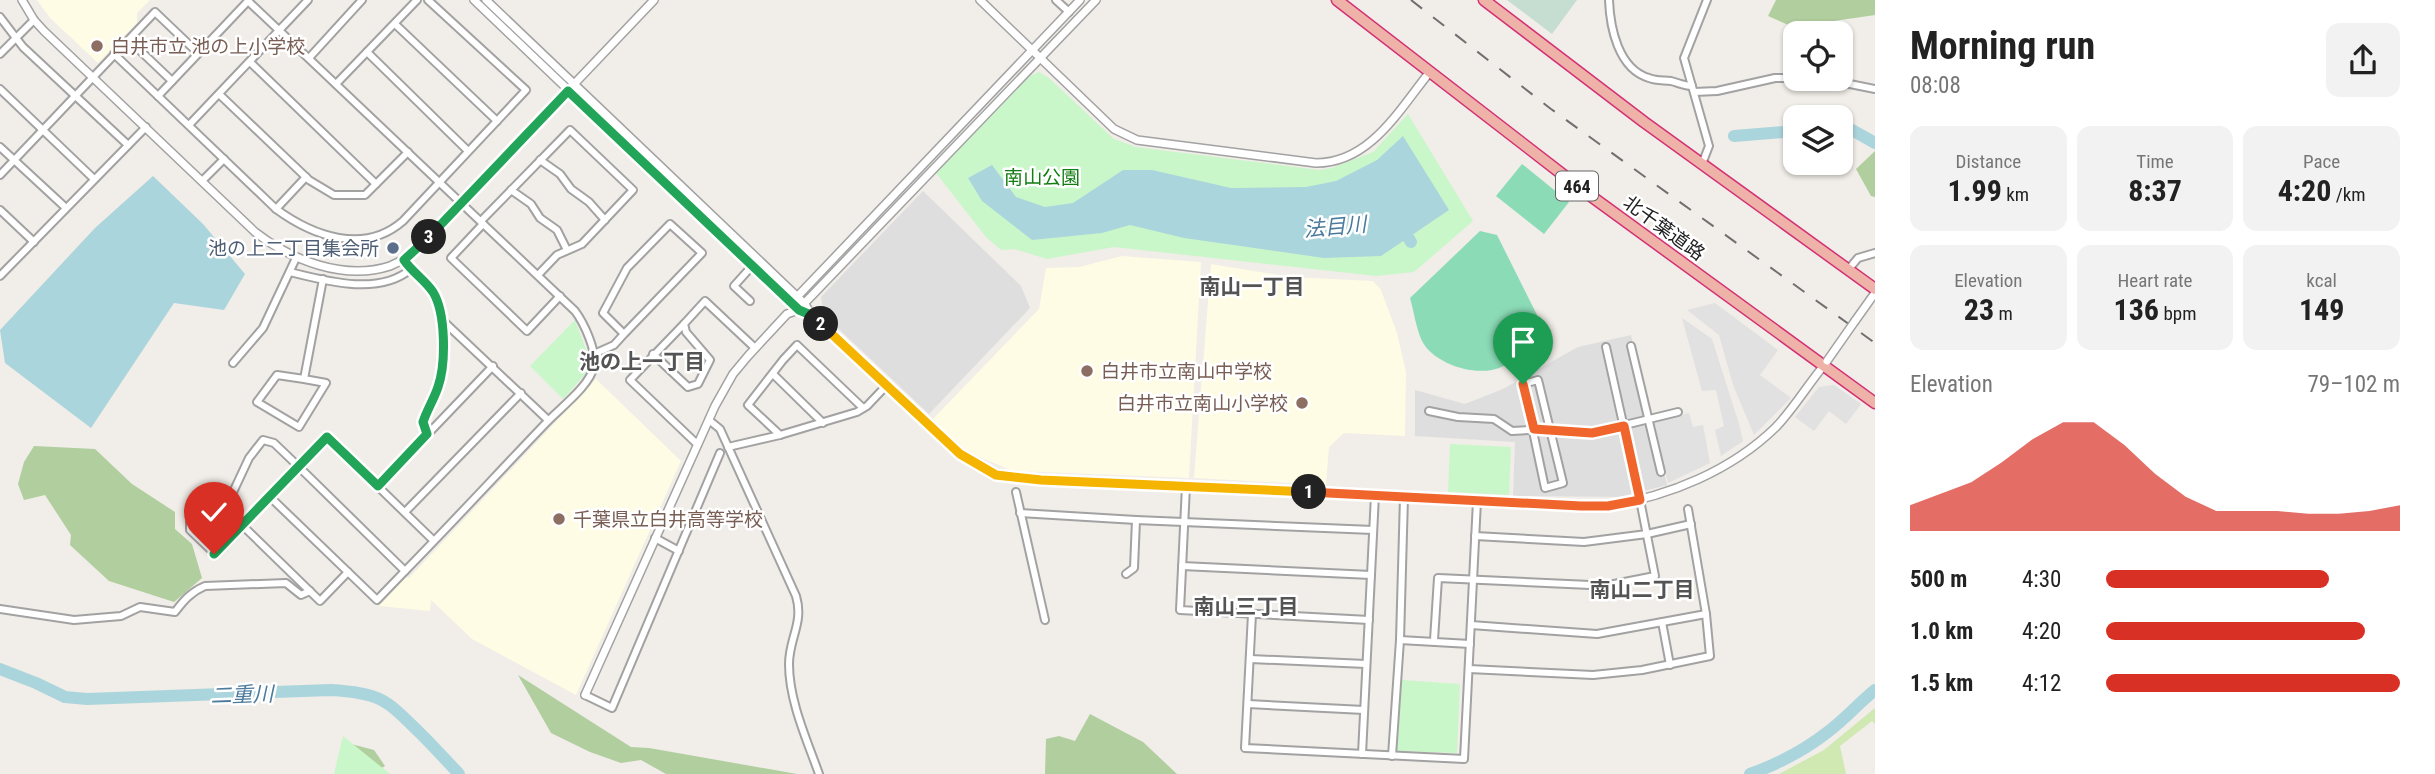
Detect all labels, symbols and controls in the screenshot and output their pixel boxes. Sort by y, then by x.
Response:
map controls [1783,21,1853,175]
button: locate [1783,21,1853,91]
button: share [2326,23,2400,97]
text: Morning run [1910,24,2095,68]
place label: 白井市立 池の上小学校 [111,35,305,58]
marker: 白井市立 池の上小学校 [89,38,105,54]
text: 08:08 [1910,72,1961,99]
button: layers [1783,105,1853,175]
text: Distance [1956,150,2021,173]
text: Time [2136,150,2174,173]
text: Pace [2303,150,2340,173]
park label: 南山公園 [1004,166,1080,189]
road number: 464 [1556,172,1598,201]
text: 1.99 [1948,173,2002,208]
text: 8:37 [2128,173,2182,208]
text: 4:20 [2278,173,2331,208]
text: km [2002,183,2029,206]
text: /km [2331,183,2366,206]
street label: 北千葉道路 [1619,191,1709,265]
water label: 法目川 [1303,212,1369,242]
pin: 3 [412,219,446,254]
text: 3 [424,225,433,248]
place label: 池の上二丁目集会所 [208,237,379,260]
marker: 池の上二丁目集会所 [385,240,401,256]
text: Elevation [1954,269,2023,292]
text: Heart rate [2117,269,2193,292]
text: kcal [2306,269,2337,292]
district label: 南山一丁目 [1200,275,1305,299]
text: 23 [1964,292,1994,327]
text: 136 [2114,292,2159,327]
text: 149 [2299,292,2344,327]
text: m [1994,302,2013,325]
text: bpm [2159,302,2196,325]
pin: 2 [804,306,838,342]
text: 2 [816,312,825,335]
pin [1493,312,1553,384]
icon: arrive [1504,323,1542,361]
district label: 池の上一丁目 [579,350,705,374]
place label: 白井市立南山中学校 [1101,360,1272,383]
marker: 白井市立南山中学校 [1079,363,1095,379]
text: Elevation [1910,371,1993,398]
text: 79–102 m [2307,371,2400,398]
place label: 白井市立南山小学校 [1117,392,1288,415]
marker: 白井市立南山小学校 [1294,395,1310,411]
pin: 1 [1292,475,1326,510]
text: 1 [1304,480,1313,503]
pin [184,482,244,554]
icon: check [195,493,233,531]
place label: 千葉県立白井高等学校 [573,508,763,531]
marker: 千葉県立白井高等学校 [551,511,567,527]
text: 500 m [1910,566,1967,593]
text: 4:30 [2022,566,2061,593]
district label: 南山二丁目 [1590,578,1695,602]
district label: 南山三丁目 [1194,595,1299,619]
text: 1.0 km [1910,618,1973,645]
text: 4:20 [2022,618,2061,645]
text: 1.5 km [1910,670,1973,697]
text: 4:12 [2022,670,2061,697]
water label: 二重川 [210,682,276,708]

